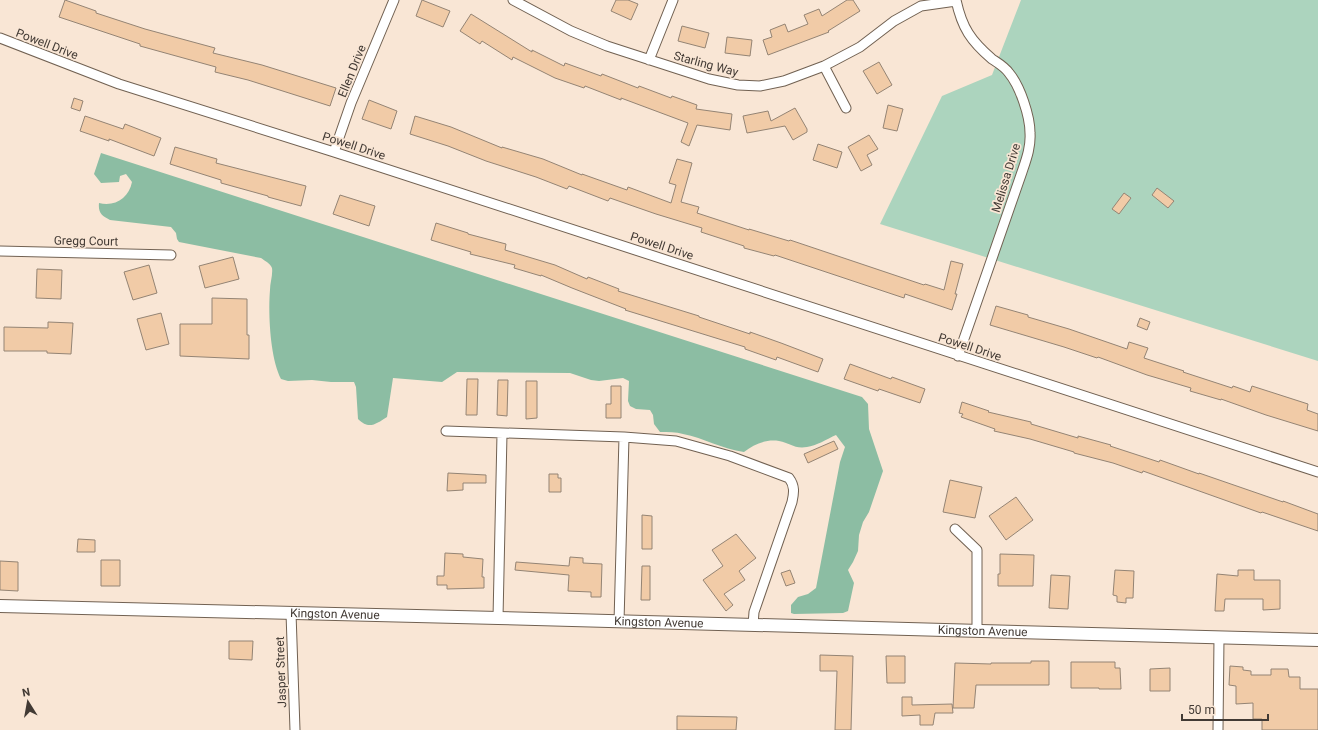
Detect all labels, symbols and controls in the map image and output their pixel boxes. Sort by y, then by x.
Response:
street label: Powell Drive [14,26,80,62]
street label: Ellen Drive [335,43,369,99]
street label: Starling Way [672,49,740,79]
street label: Powell Drive [321,129,387,163]
street label: Melissa Drive [989,142,1023,214]
street label: Powell Drive [629,229,695,263]
street label: Gregg Court [54,233,118,249]
street label: Powell Drive [937,330,1003,364]
street label: Kingston Avenue [290,606,380,622]
street label: Kingston Avenue [614,614,704,631]
street label: Kingston Avenue [938,623,1028,639]
street label: Jasper Street [273,636,289,708]
north arrow [8,682,48,722]
text: N [21,686,31,700]
scale bar [1182,696,1268,722]
text: 50 m [1188,703,1215,717]

